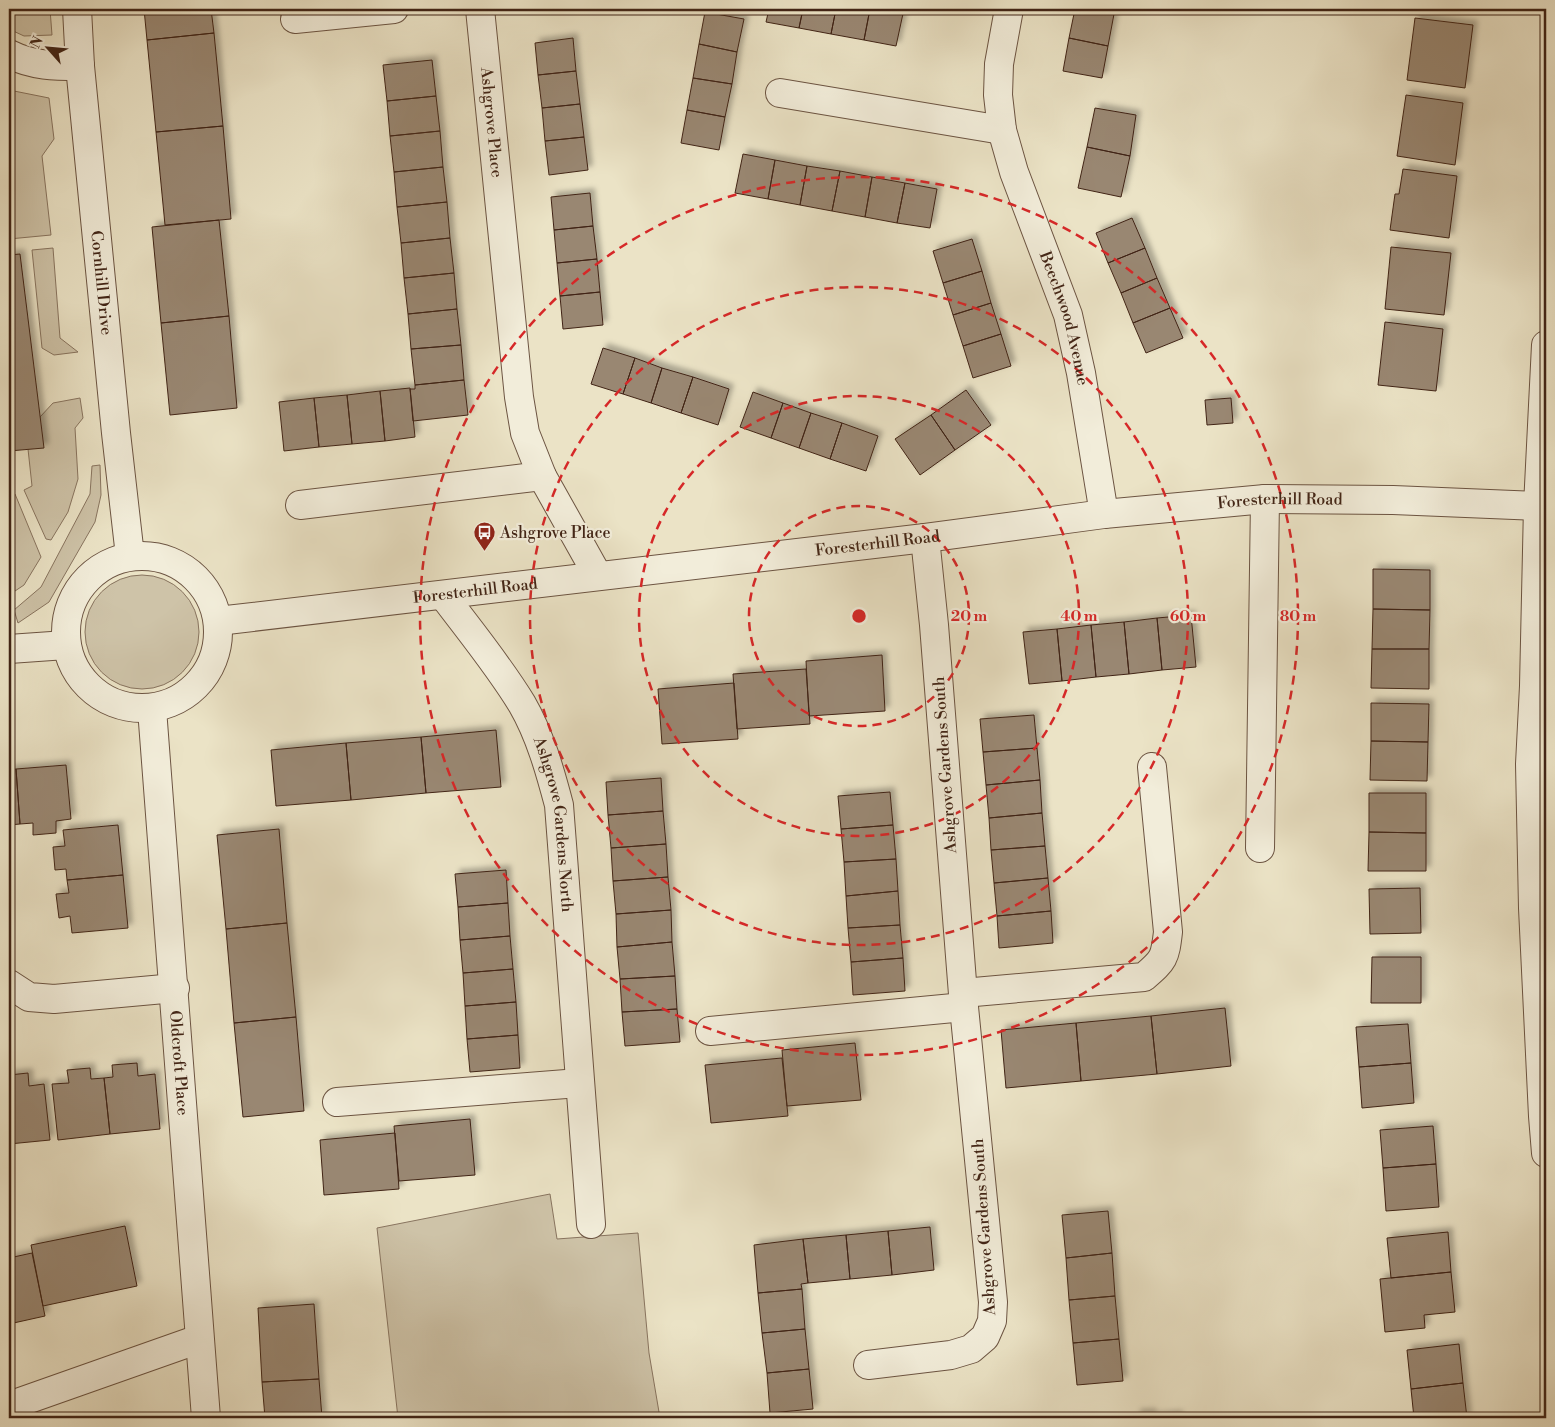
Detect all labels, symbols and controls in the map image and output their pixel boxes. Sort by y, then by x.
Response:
north arrow [22,22,72,72]
text: N [27,34,48,52]
street label: Ashgrove Place [476,65,507,179]
street label: Cornhill Drive [86,230,116,336]
street label: Beechwood Avenue [1035,248,1093,387]
street label: Foresterhill Road [1216,489,1343,513]
bus stop icon: Ashgrove Place [472,521,496,552]
place label: Ashgrove Place [499,523,611,543]
street label: Foresterhill Road [814,526,941,561]
street label: Foresterhill Road [412,574,539,608]
centre of rings [850,607,868,625]
text: 20 m [951,607,988,626]
text: 40 m [1060,607,1098,626]
text: 60 m [1170,607,1207,626]
text: 80 m [1280,607,1317,626]
street label: Ashgrove Gardens South [929,676,961,855]
street label: Ashgrove Gardens North [528,733,577,913]
street label: Oldcroft Place [165,1010,193,1116]
street label: Ashgrove Gardens South [968,1138,1000,1317]

